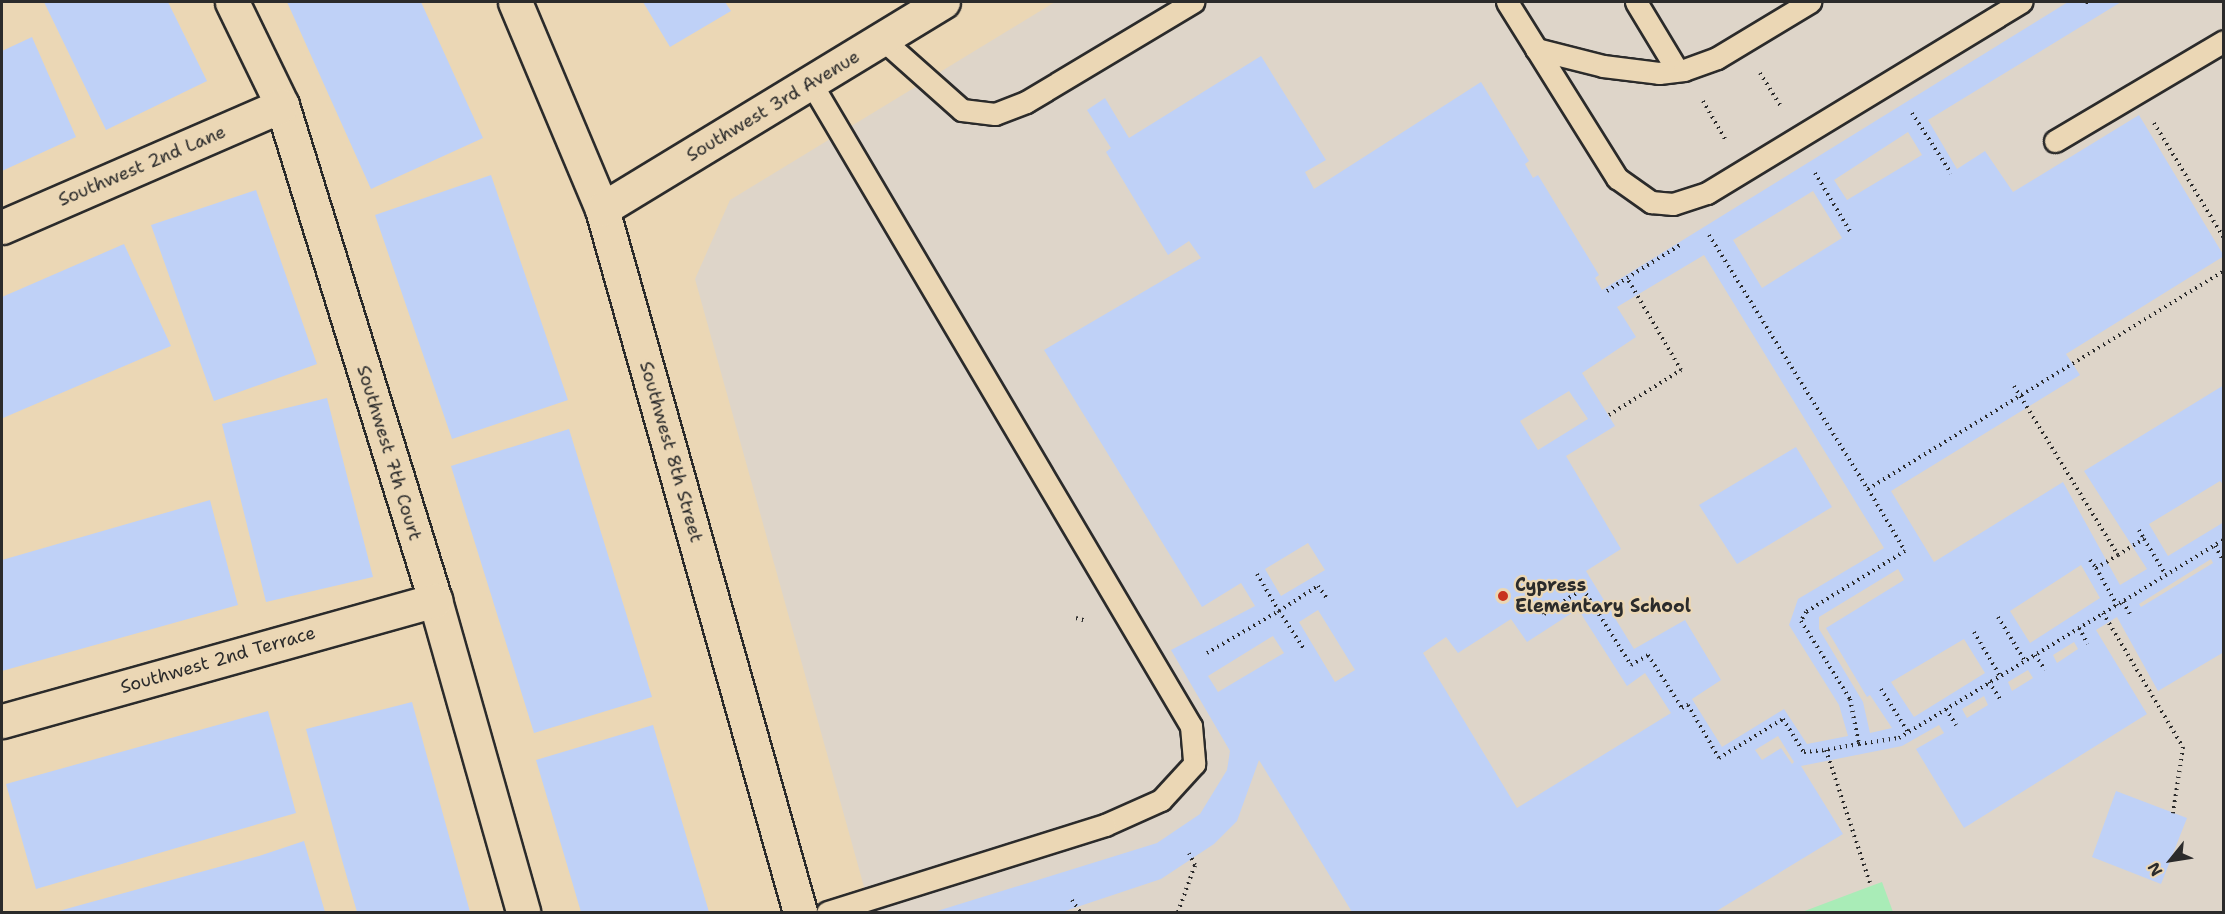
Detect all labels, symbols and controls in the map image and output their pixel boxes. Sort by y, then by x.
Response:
street label: Southwest 3rd Avenue [682,46,864,166]
street label: Southwest 2nd Lane [55,121,229,211]
street label: Southwest 8th Street [635,359,707,545]
street label: Southwest 7th Court [352,363,426,543]
place label: Cypress Elementary School [1515,575,1691,618]
marker: Cypress Elementary School [1496,589,1510,603]
street label: Southwest 2nd Terrace [118,622,318,698]
north arrow [2141,830,2201,890]
text: N [2143,859,2167,880]

